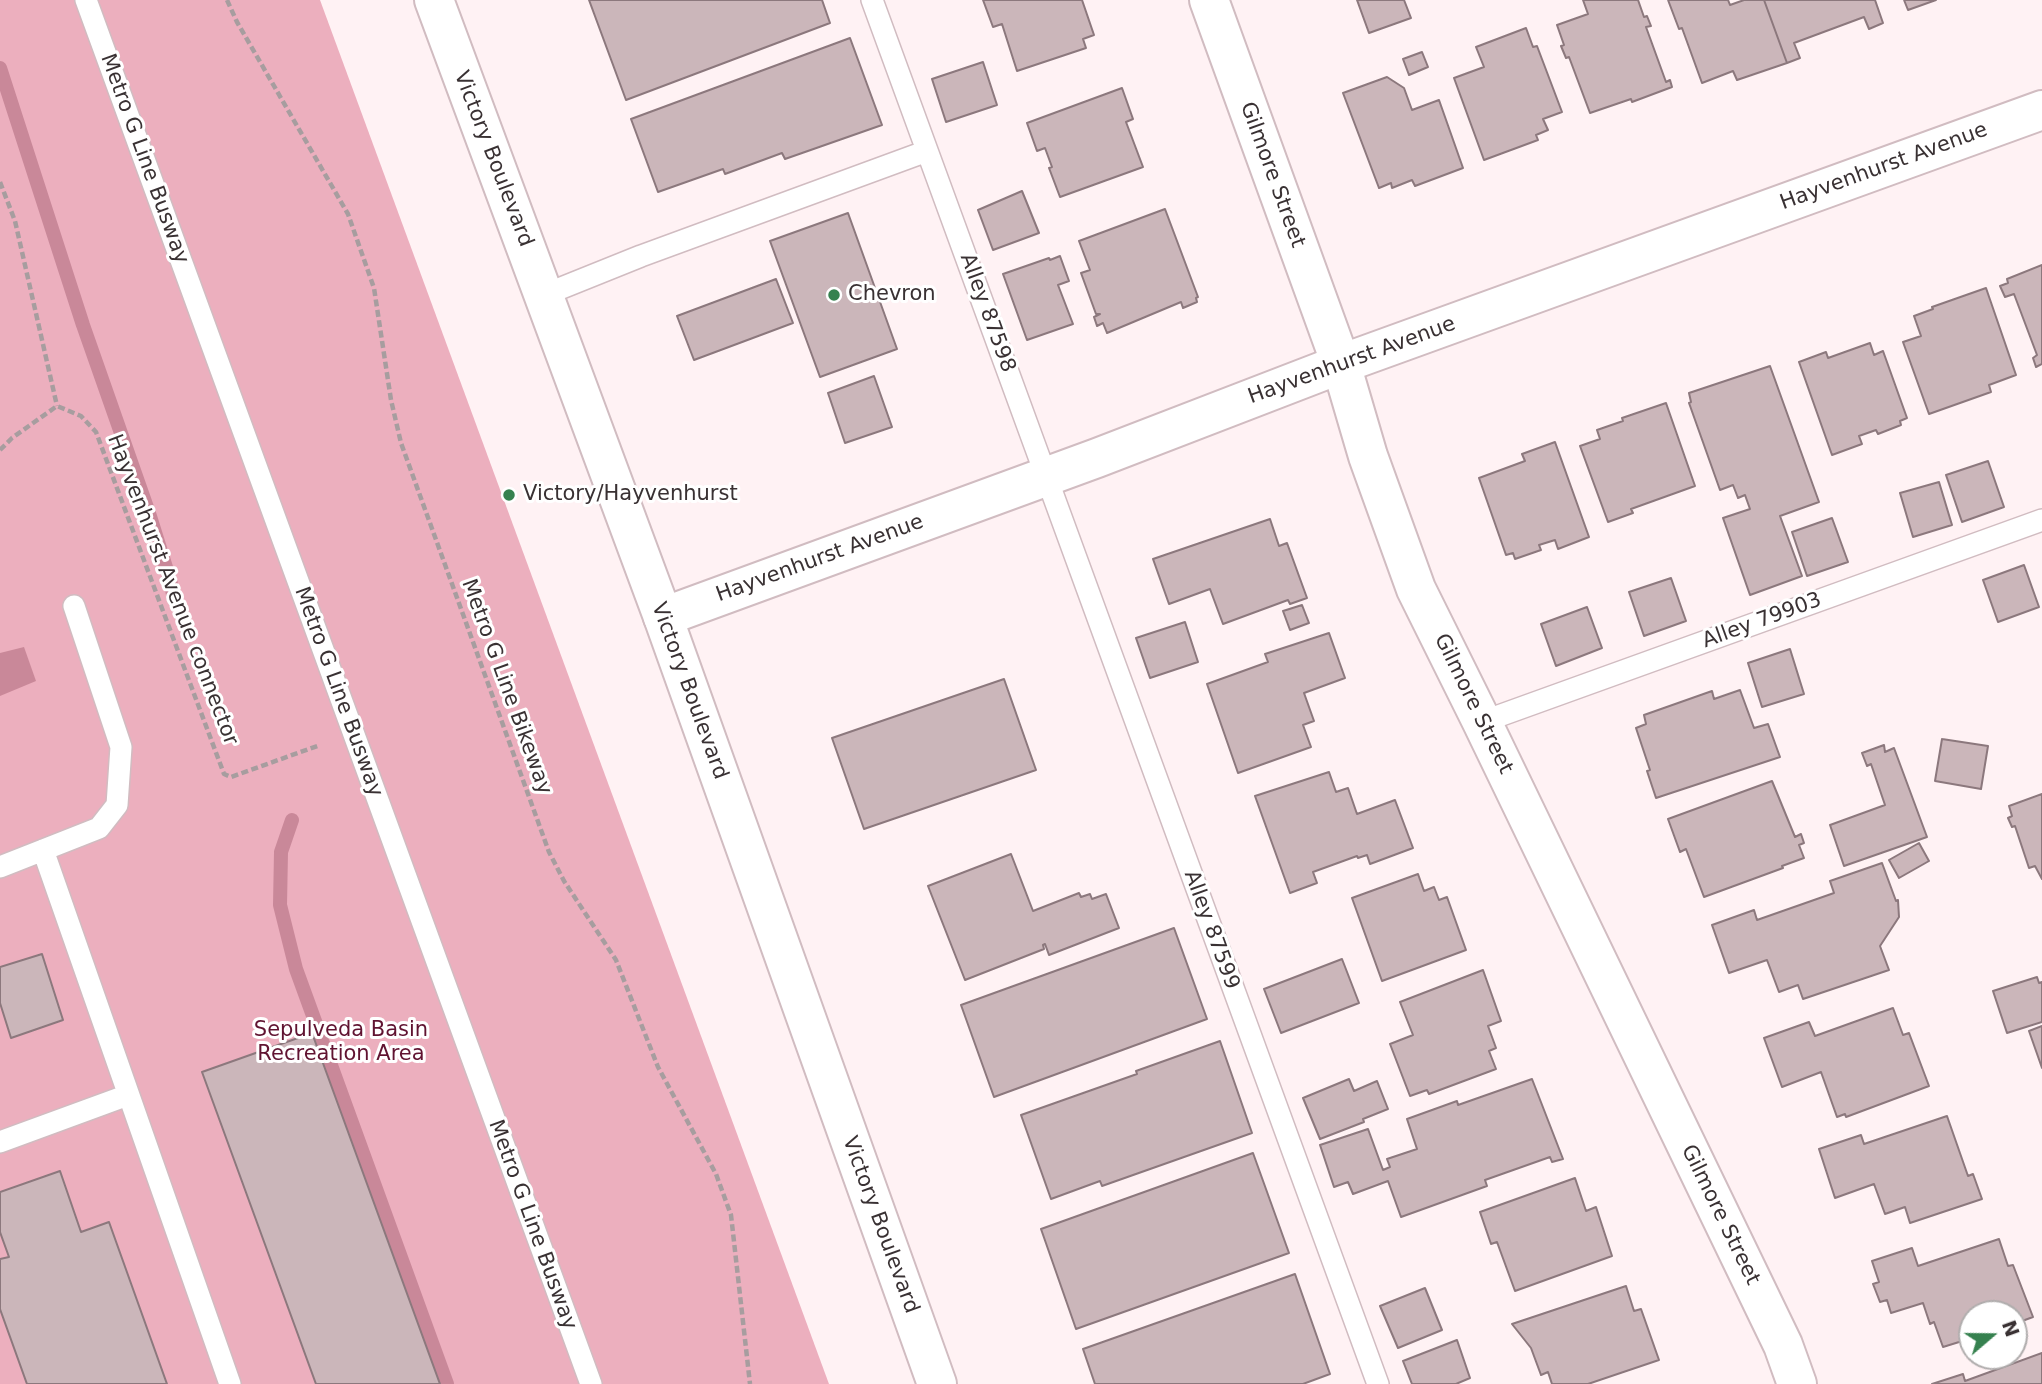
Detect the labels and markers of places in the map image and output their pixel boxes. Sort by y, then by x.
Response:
place label: Chevron [848,282,936,308]
marker: Chevron [826,287,842,303]
place label: Victory/Hayvenhurst [523,482,738,508]
marker: Victory/Hayvenhurst [501,487,517,503]

